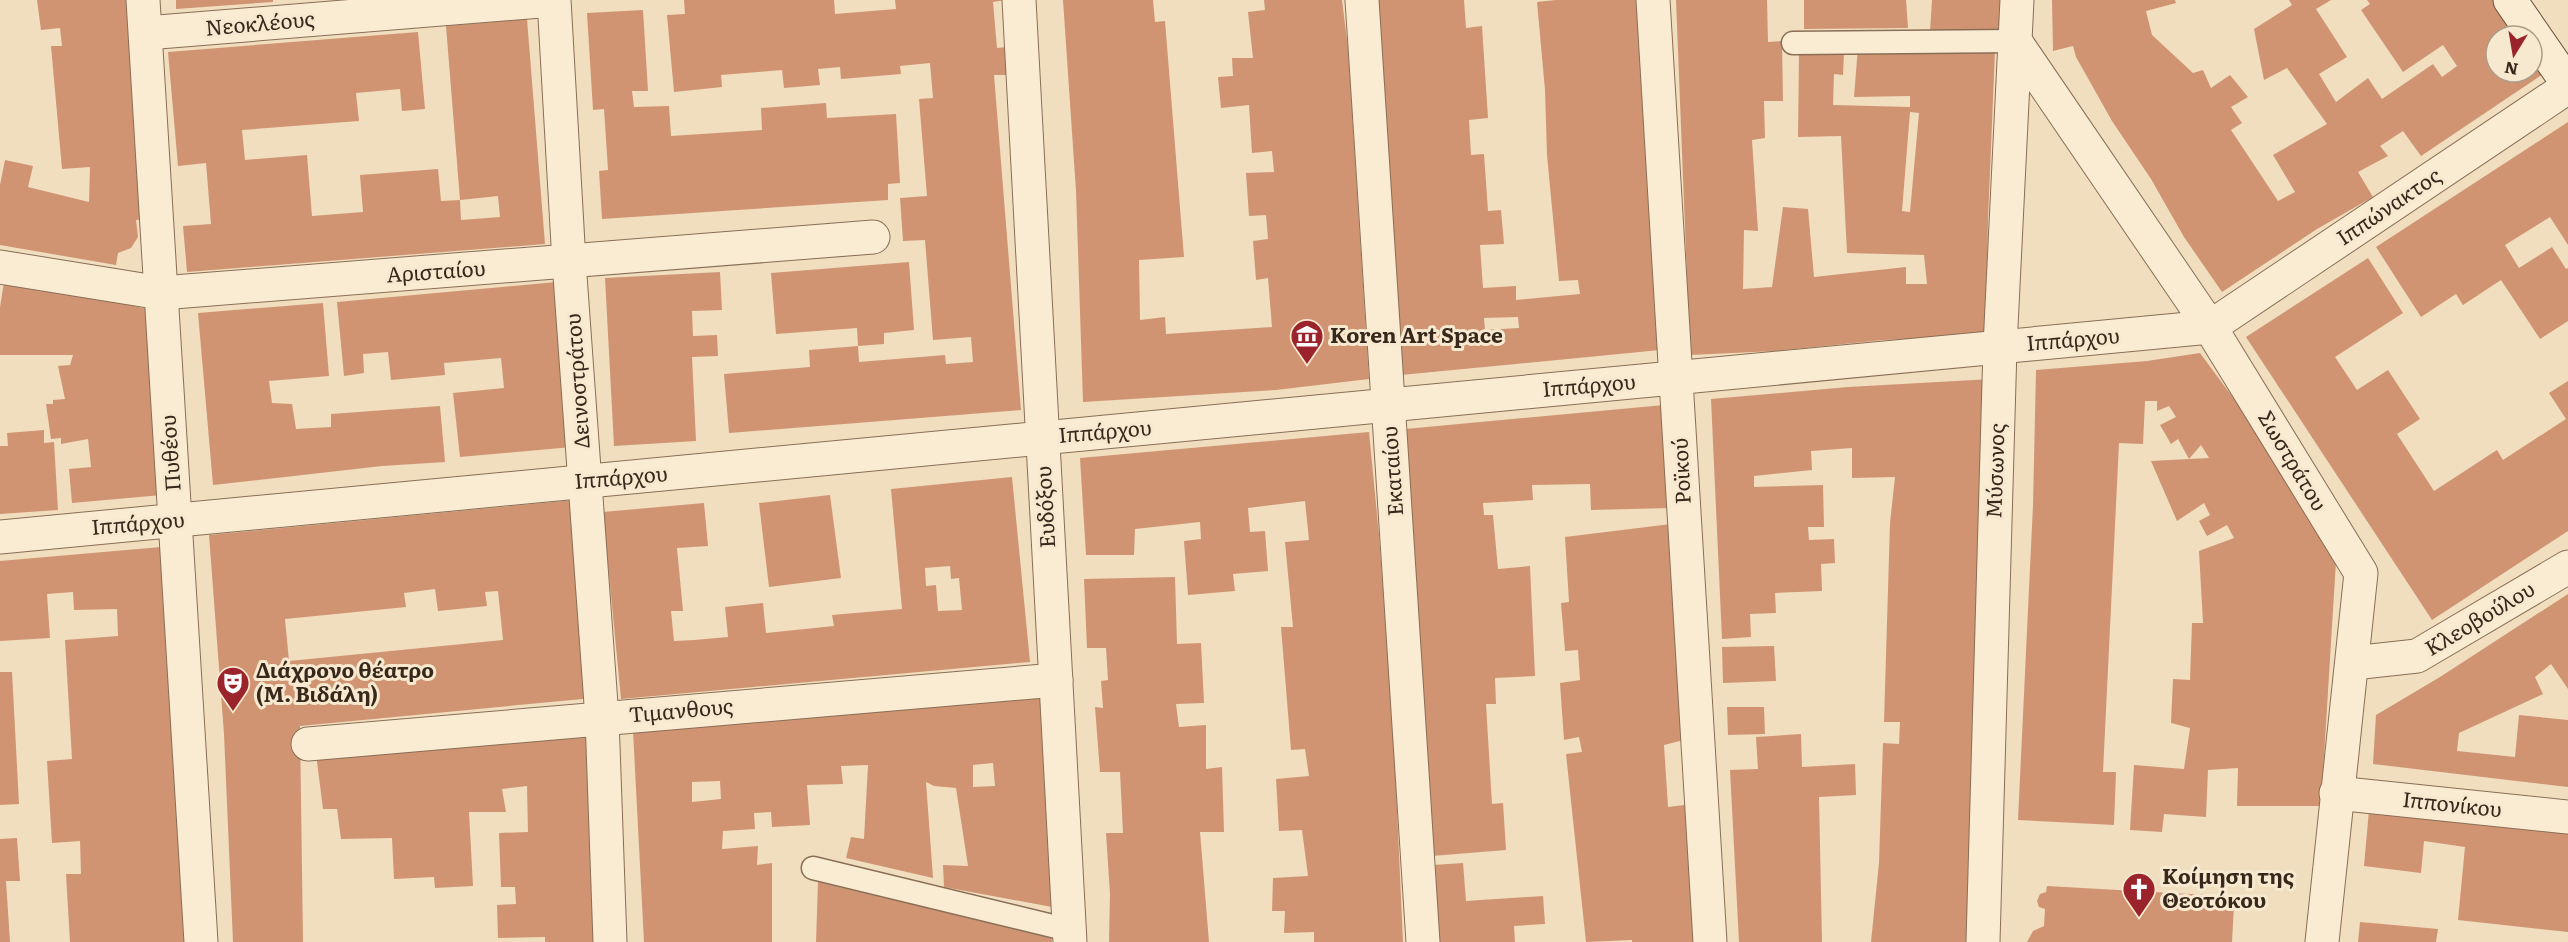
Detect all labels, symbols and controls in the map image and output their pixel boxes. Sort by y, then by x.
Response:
street label: Νεοκλέους [204,1,316,42]
north arrow [2484,24,2544,84]
text: N [2502,57,2520,83]
street label: Ιππώνακτος [2329,159,2446,251]
street label: Αρισταίου [385,251,486,288]
street label: Δεινοστράτου [555,313,596,450]
museum icon: Koren Art Space [1289,318,1325,365]
place label: Koren Art Space [1330,318,1503,349]
street label: Ιππάρχου [2025,318,2121,357]
street label: Ιππάρχου [1541,364,1637,403]
street label: Σωστράτου [2252,404,2336,516]
street label: Ιππάρχου [1057,410,1153,449]
street label: Πυθέου [150,414,187,493]
street label: Μύσωνος [1976,423,2011,519]
street label: Εκαταίου [1372,425,1409,517]
street label: Ροϊκού [1662,437,1697,505]
street label: Ιππάρχου [573,456,669,495]
street label: Ευδόξου [1026,465,1061,549]
street label: Ιππάρχου [90,502,186,541]
street label: Κλεοβούλου [2418,572,2540,662]
place label: Διάχρονο θέατρο (Μ. Βιδάλη) [256,653,434,708]
theatre icon: Διάχρονο θέατρο (Μ. Βιδάλη) [215,665,251,712]
street label: Τιμανθους [627,689,734,729]
street label: Ιππονίκου [2401,782,2503,823]
place label: Κοίμηση της Θεοτόκου [2162,859,2294,914]
church icon: Κοίμηση της Θεοτόκου [2121,871,2157,918]

